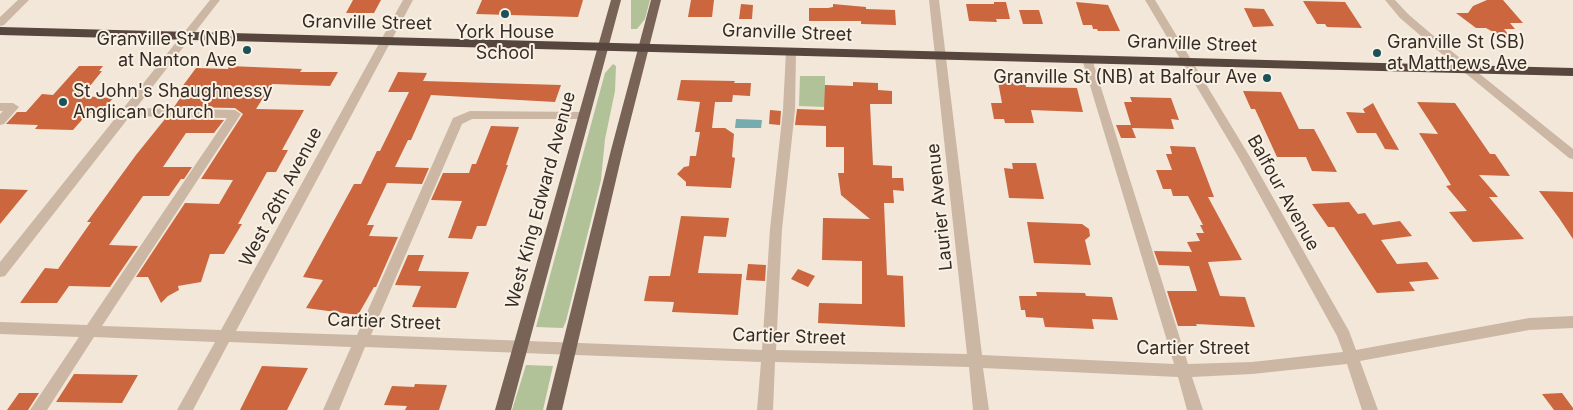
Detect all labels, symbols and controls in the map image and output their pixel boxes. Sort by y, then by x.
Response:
marker: York House School [499,8,511,20]
street label: Granville Street [302,11,432,35]
street label: Granville Street [722,20,852,46]
place label: York House School [456,22,554,64]
place label: Granville St (NB) at Nanton Ave [97,29,237,72]
street label: Granville Street [1127,31,1257,57]
place label: Granville St (SB) at Matthews Ave [1387,32,1527,74]
marker: Granville St (NB) at Nanton Ave [241,44,253,56]
marker: Granville St (SB) at Matthews Ave [1371,47,1383,59]
place label: Granville St (NB) at Balfour Ave [993,67,1257,89]
marker: Granville St (NB) at Balfour Ave [1261,72,1273,84]
place label: St John's Shaughnessy Anglican Church [73,81,273,124]
street label: West King Edward Avenue [502,89,580,311]
marker: St John's Shaughnessy Anglican Church [57,96,69,108]
street label: West 26th Avenue [235,124,327,270]
street label: Balfour Avenue [1242,131,1324,255]
street label: Laurier Avenue [923,142,957,272]
street label: Cartier Street [327,309,441,335]
street label: Cartier Street [732,324,846,350]
street label: Cartier Street [1136,338,1250,360]

